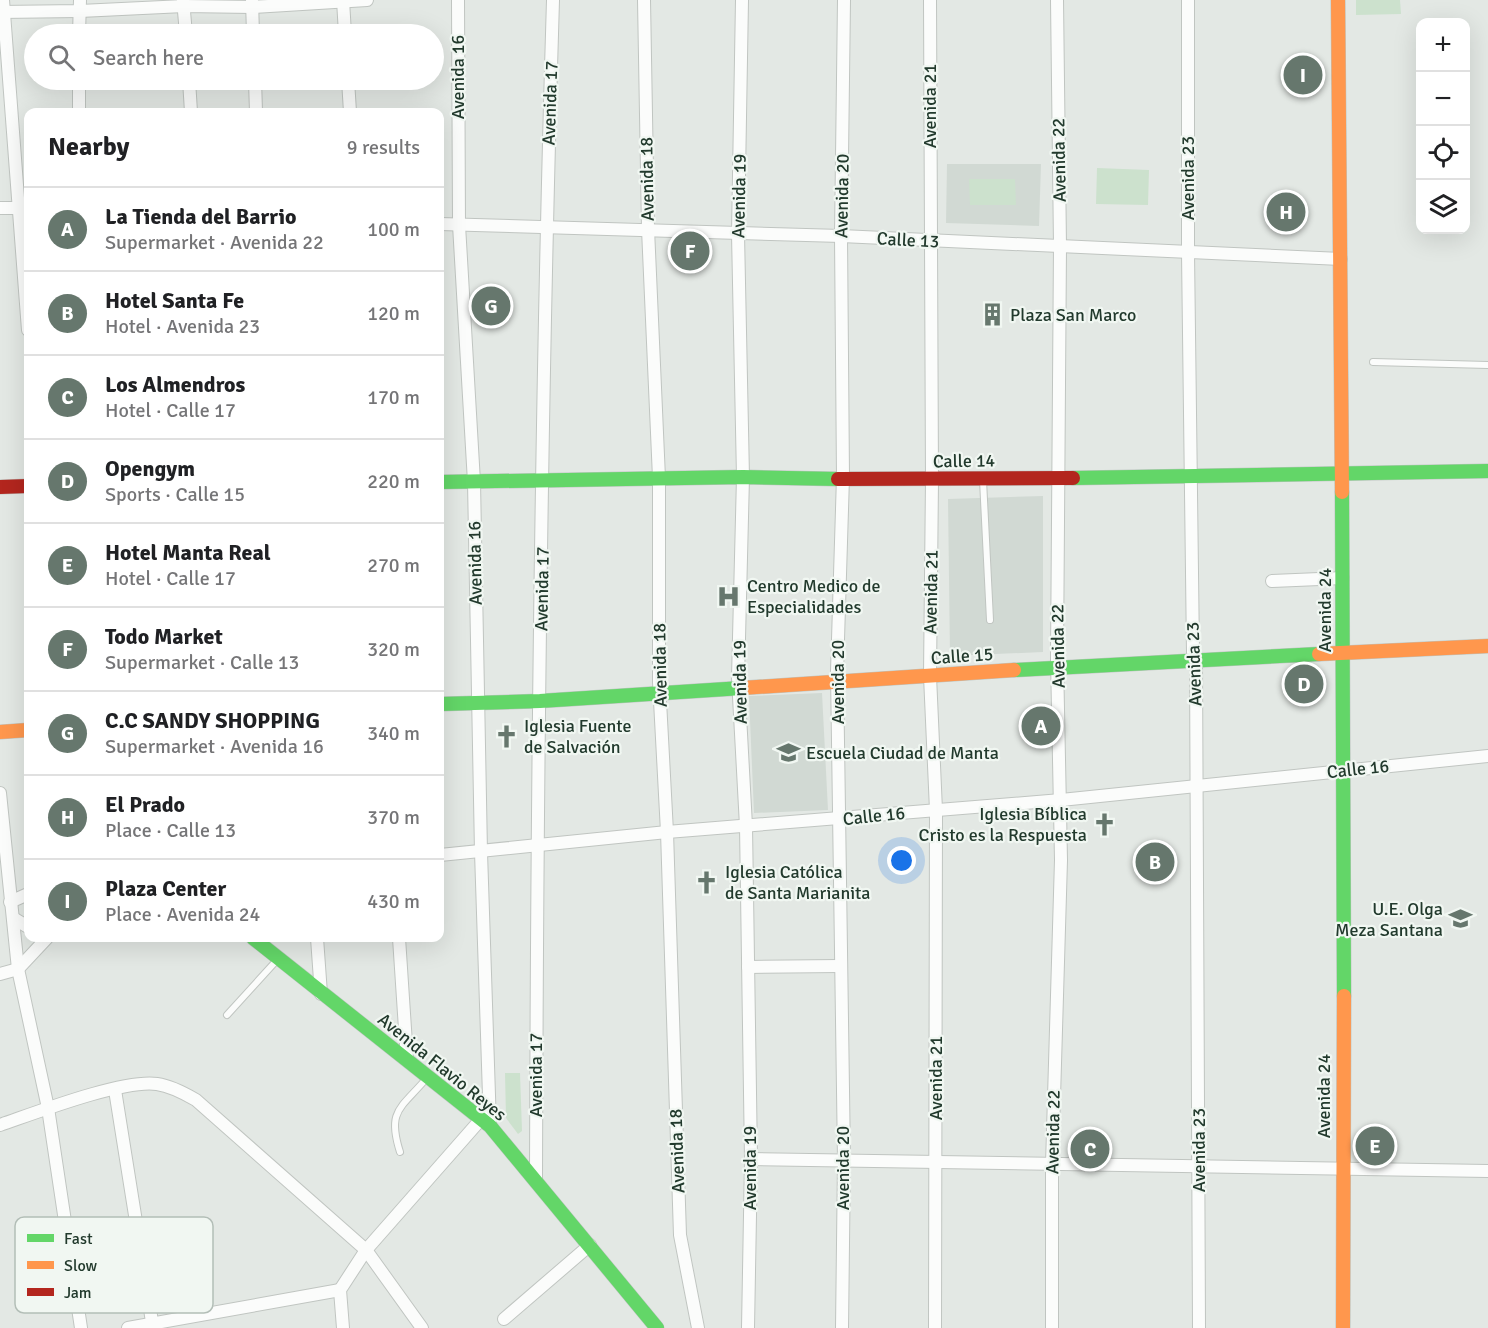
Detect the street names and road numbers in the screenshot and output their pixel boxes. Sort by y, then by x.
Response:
street label: Avenida 16 [447,35,469,119]
street label: Avenida 17 [538,60,562,146]
street label: Avenida 21 [919,64,941,148]
street label: Avenida 22 [1047,118,1071,202]
street label: Avenida 23 [1177,136,1199,220]
street label: Avenida 18 [635,137,659,221]
street label: Avenida 19 [727,154,751,238]
street label: Avenida 20 [830,154,854,238]
street label: Calle 13 [876,227,940,253]
street label: Calle 14 [933,449,996,473]
street label: Avenida 16 [463,521,487,605]
street label: Avenida 17 [530,547,554,631]
street label: Avenida 21 [919,550,943,634]
street label: Avenida 24 [1314,568,1336,652]
street label: Avenida 22 [1046,604,1070,688]
street label: Avenida 23 [1182,621,1206,707]
street label: Avenida 18 [648,623,672,707]
street label: Avenida 19 [728,640,752,724]
street label: Avenida 20 [827,640,849,724]
street label: Calle 15 [930,643,994,669]
street label: Calle 16 [1326,755,1390,783]
street label: Calle 16 [842,802,906,830]
street label: Avenida Flavio Reyes [373,1008,511,1126]
street label: Avenida 17 [525,1033,547,1117]
street label: Avenida 21 [925,1036,947,1120]
street label: Avenida 24 [1313,1054,1335,1138]
street label: Avenida 22 [1041,1090,1065,1174]
street label: Avenida 18 [665,1108,689,1194]
street label: Avenida 23 [1188,1108,1210,1192]
street label: Avenida 19 [739,1126,761,1210]
street label: Avenida 20 [832,1126,854,1210]

